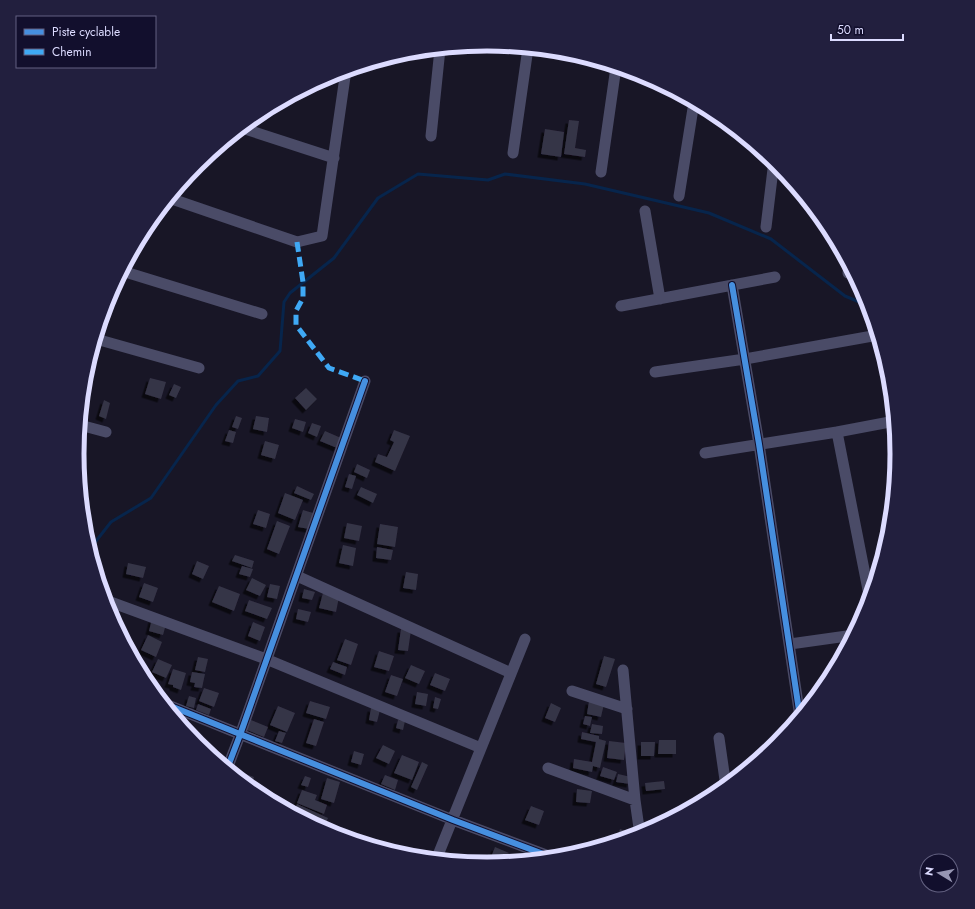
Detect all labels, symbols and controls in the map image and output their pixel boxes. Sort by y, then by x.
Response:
legend [16,16,156,68]
scale bar [831,16,903,42]
text: 50 m [837,21,864,39]
text: Piste cyclable [52,23,120,41]
text: Chemin [52,43,91,61]
north arrow [919,853,959,893]
text: N [921,866,938,877]

